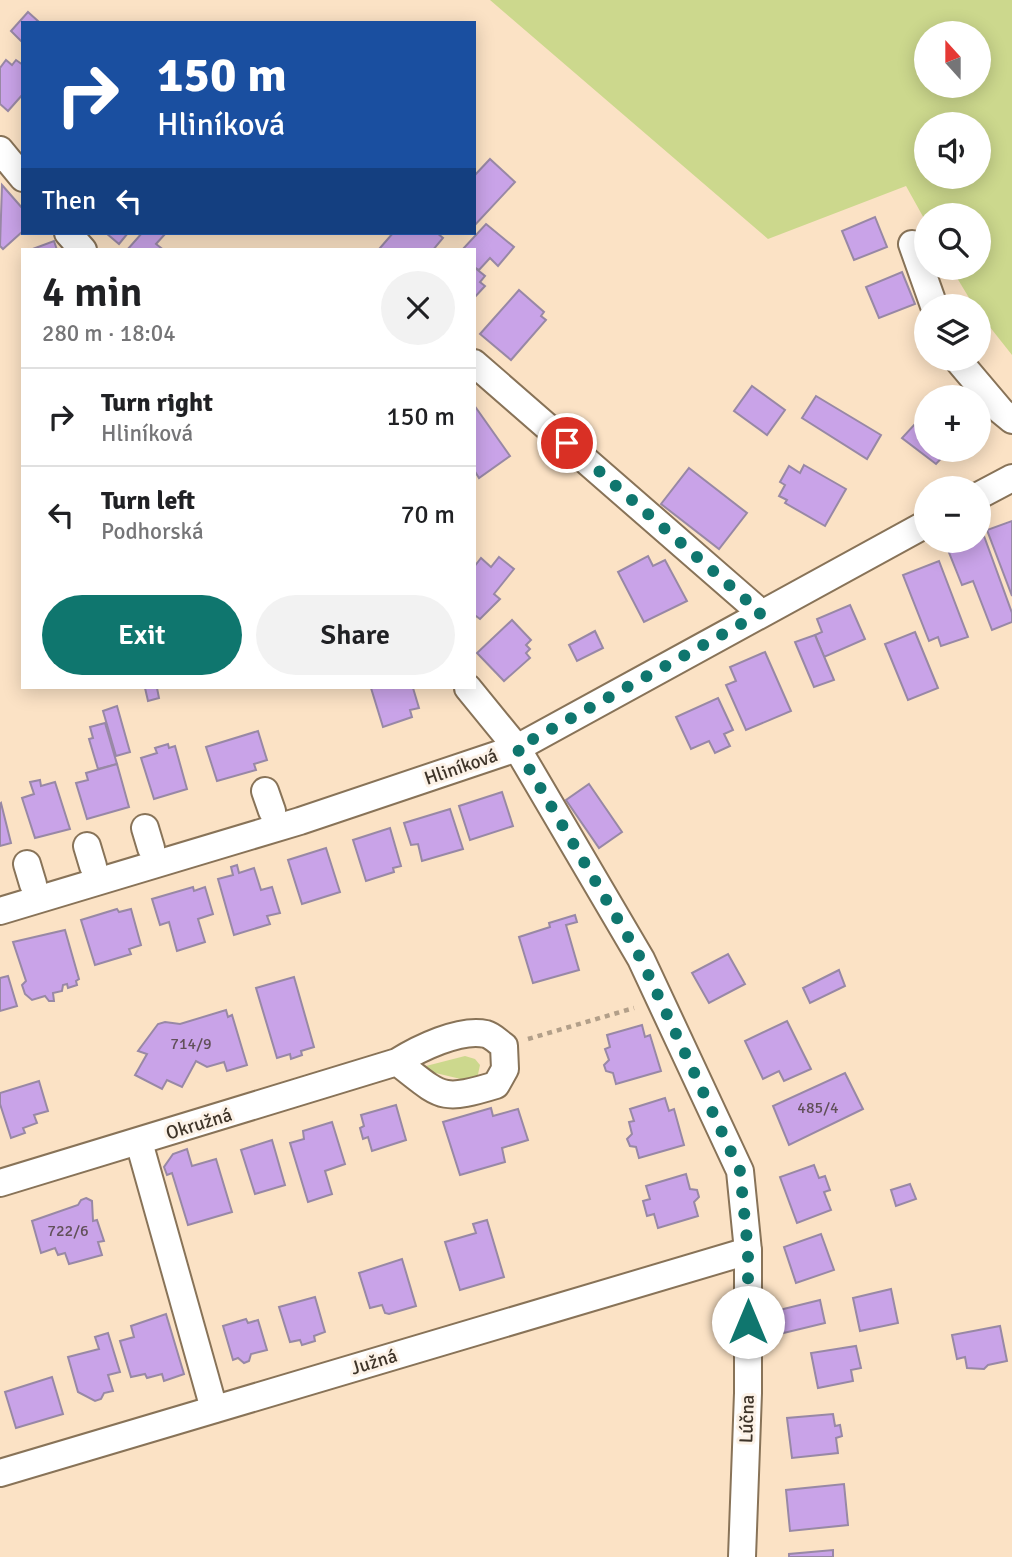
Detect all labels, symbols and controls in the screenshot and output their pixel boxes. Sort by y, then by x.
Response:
north arrow [914,21,990,98]
map controls [914,21,991,553]
text: 150 m [157,45,287,105]
icon: right [42,49,133,140]
text: Hliníková [157,105,285,144]
button: sound [914,112,991,189]
icon: left [110,182,148,220]
text: Then [42,185,96,217]
button: search [914,203,991,280]
text: 4 min [42,267,143,318]
button: close [381,271,455,345]
button: layers [914,294,991,371]
text: 280 m · 18:04 [42,319,176,348]
button: + [914,385,991,462]
text: Turn right [101,387,213,419]
icon: right [42,398,80,436]
text: 150 m [386,401,455,433]
pin [537,413,597,473]
text: Hliníková [101,419,193,448]
icon: arrive [548,424,586,462]
button: − [914,476,991,553]
text: Turn left [101,485,195,517]
icon: left [42,496,80,534]
text: 70 m [400,499,455,531]
text: Podhorská [101,517,204,546]
button: Exit [42,595,242,675]
button: Share [256,595,455,675]
street label: Hliníková [421,743,501,791]
house number: 714/9 [170,1034,212,1054]
house number: 485/4 [797,1098,839,1118]
street label: Okružná [163,1103,235,1145]
house number: 722/6 [47,1221,89,1241]
position arrow [711,1285,785,1359]
street label: Južná [348,1344,400,1380]
street label: Lúčna [734,1394,760,1444]

